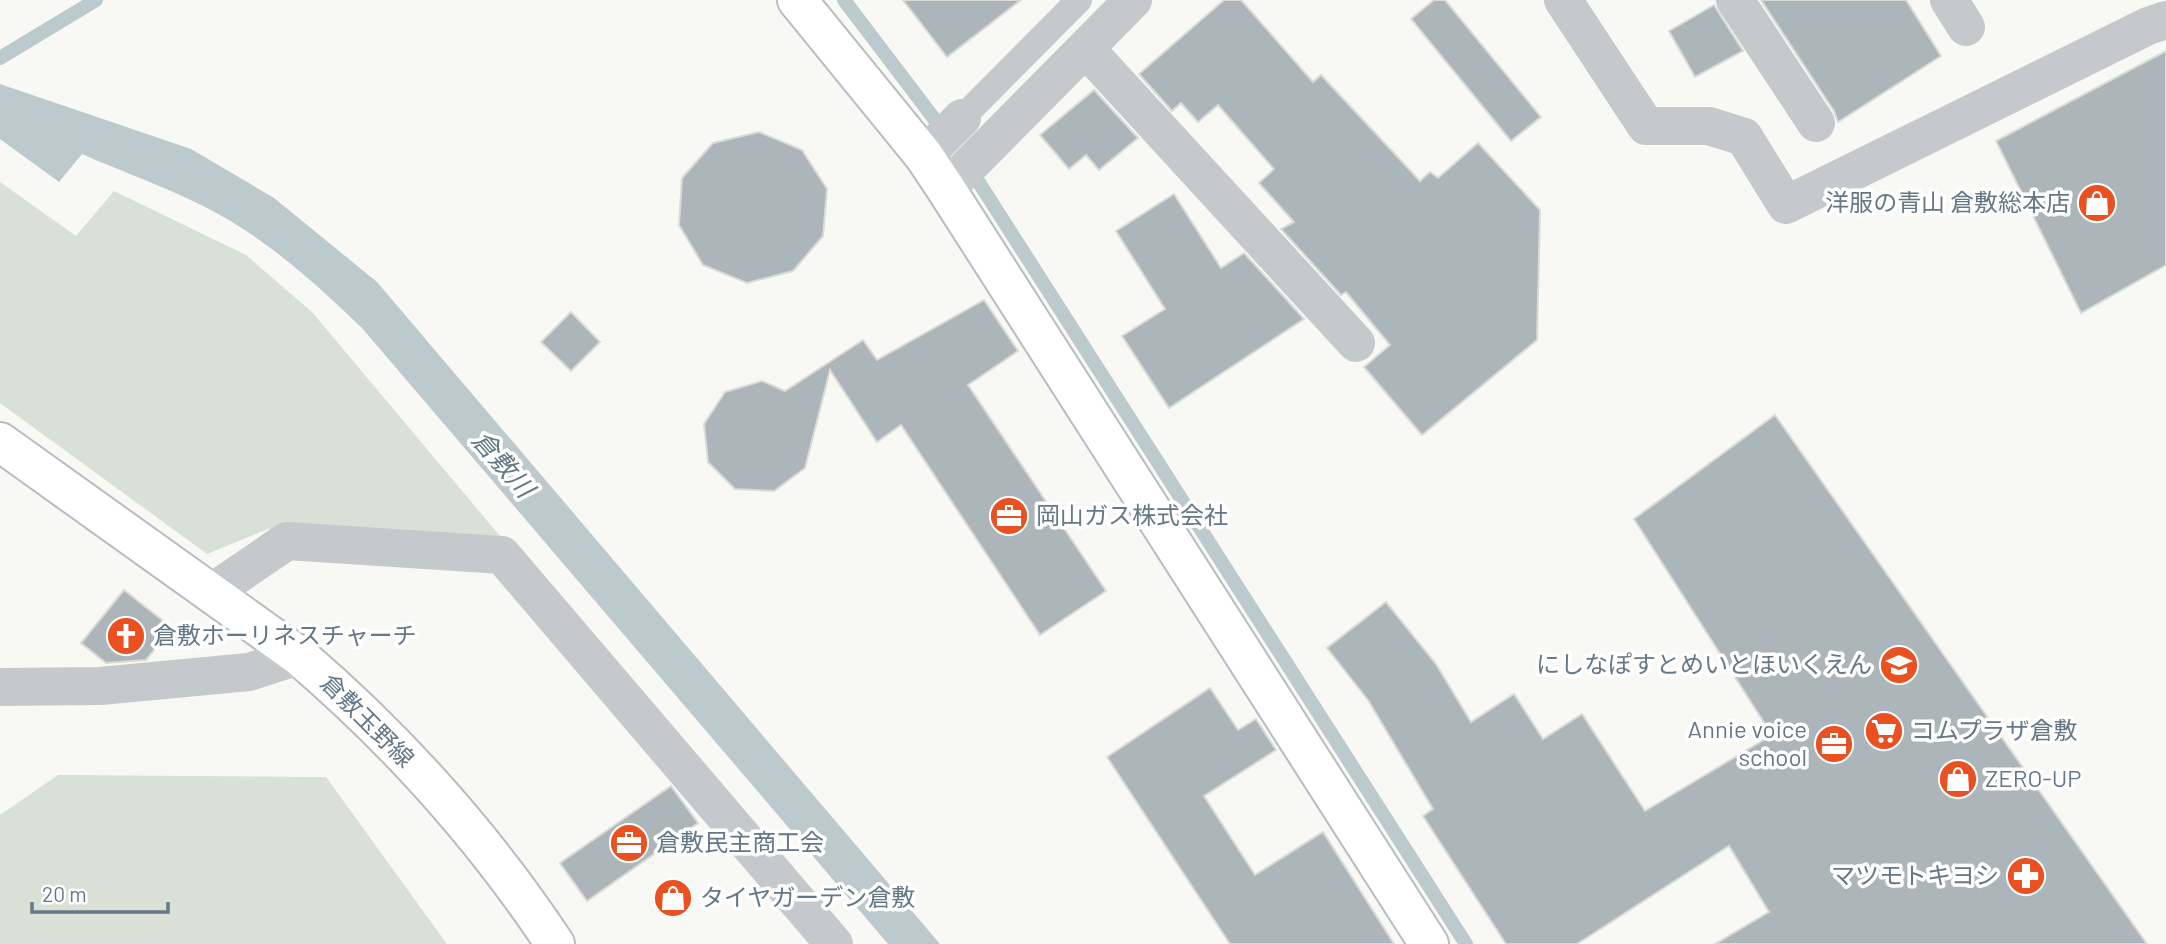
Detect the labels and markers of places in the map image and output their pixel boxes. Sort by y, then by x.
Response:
shop icon: 洋服の青山 倉敷総本店 [2076,182,2118,224]
place label: 洋服の青山 倉敷総本店 [1825,187,2070,216]
office icon: 岡山ガス株式会社 [988,495,1030,537]
place label: 岡山ガス株式会社 [1036,500,1228,529]
church icon: 倉敷ホーリネスチャーチ [105,615,147,657]
place label: 倉敷ホーリネスチャーチ [153,620,417,649]
school or university icon: にしなぽすとめいとほいくえん [1878,644,1920,686]
place label: にしなぽすとめいとほいくえん [1536,649,1872,678]
supermarket icon: コムプラザ倉敷 [1863,710,1905,752]
place label: Annie voice school [1687,714,1807,771]
place label: コムプラザ倉敷 [1911,715,2078,744]
office icon: Annie voice school [1813,723,1855,765]
shop icon: ZERO-UP [1937,758,1979,800]
place label: ZERO-UP [1985,763,2082,792]
office icon: 倉敷民主商工会 [608,822,650,864]
place label: 倉敷民主商工会 [656,827,824,856]
pharmacy icon: マツモトキヨシ [2005,855,2047,897]
place label: マツモトキヨシ [1831,860,1999,889]
shop icon: タイヤガーデン倉敷 [652,877,694,919]
place label: タイヤガーデン倉敷 [700,882,915,911]

